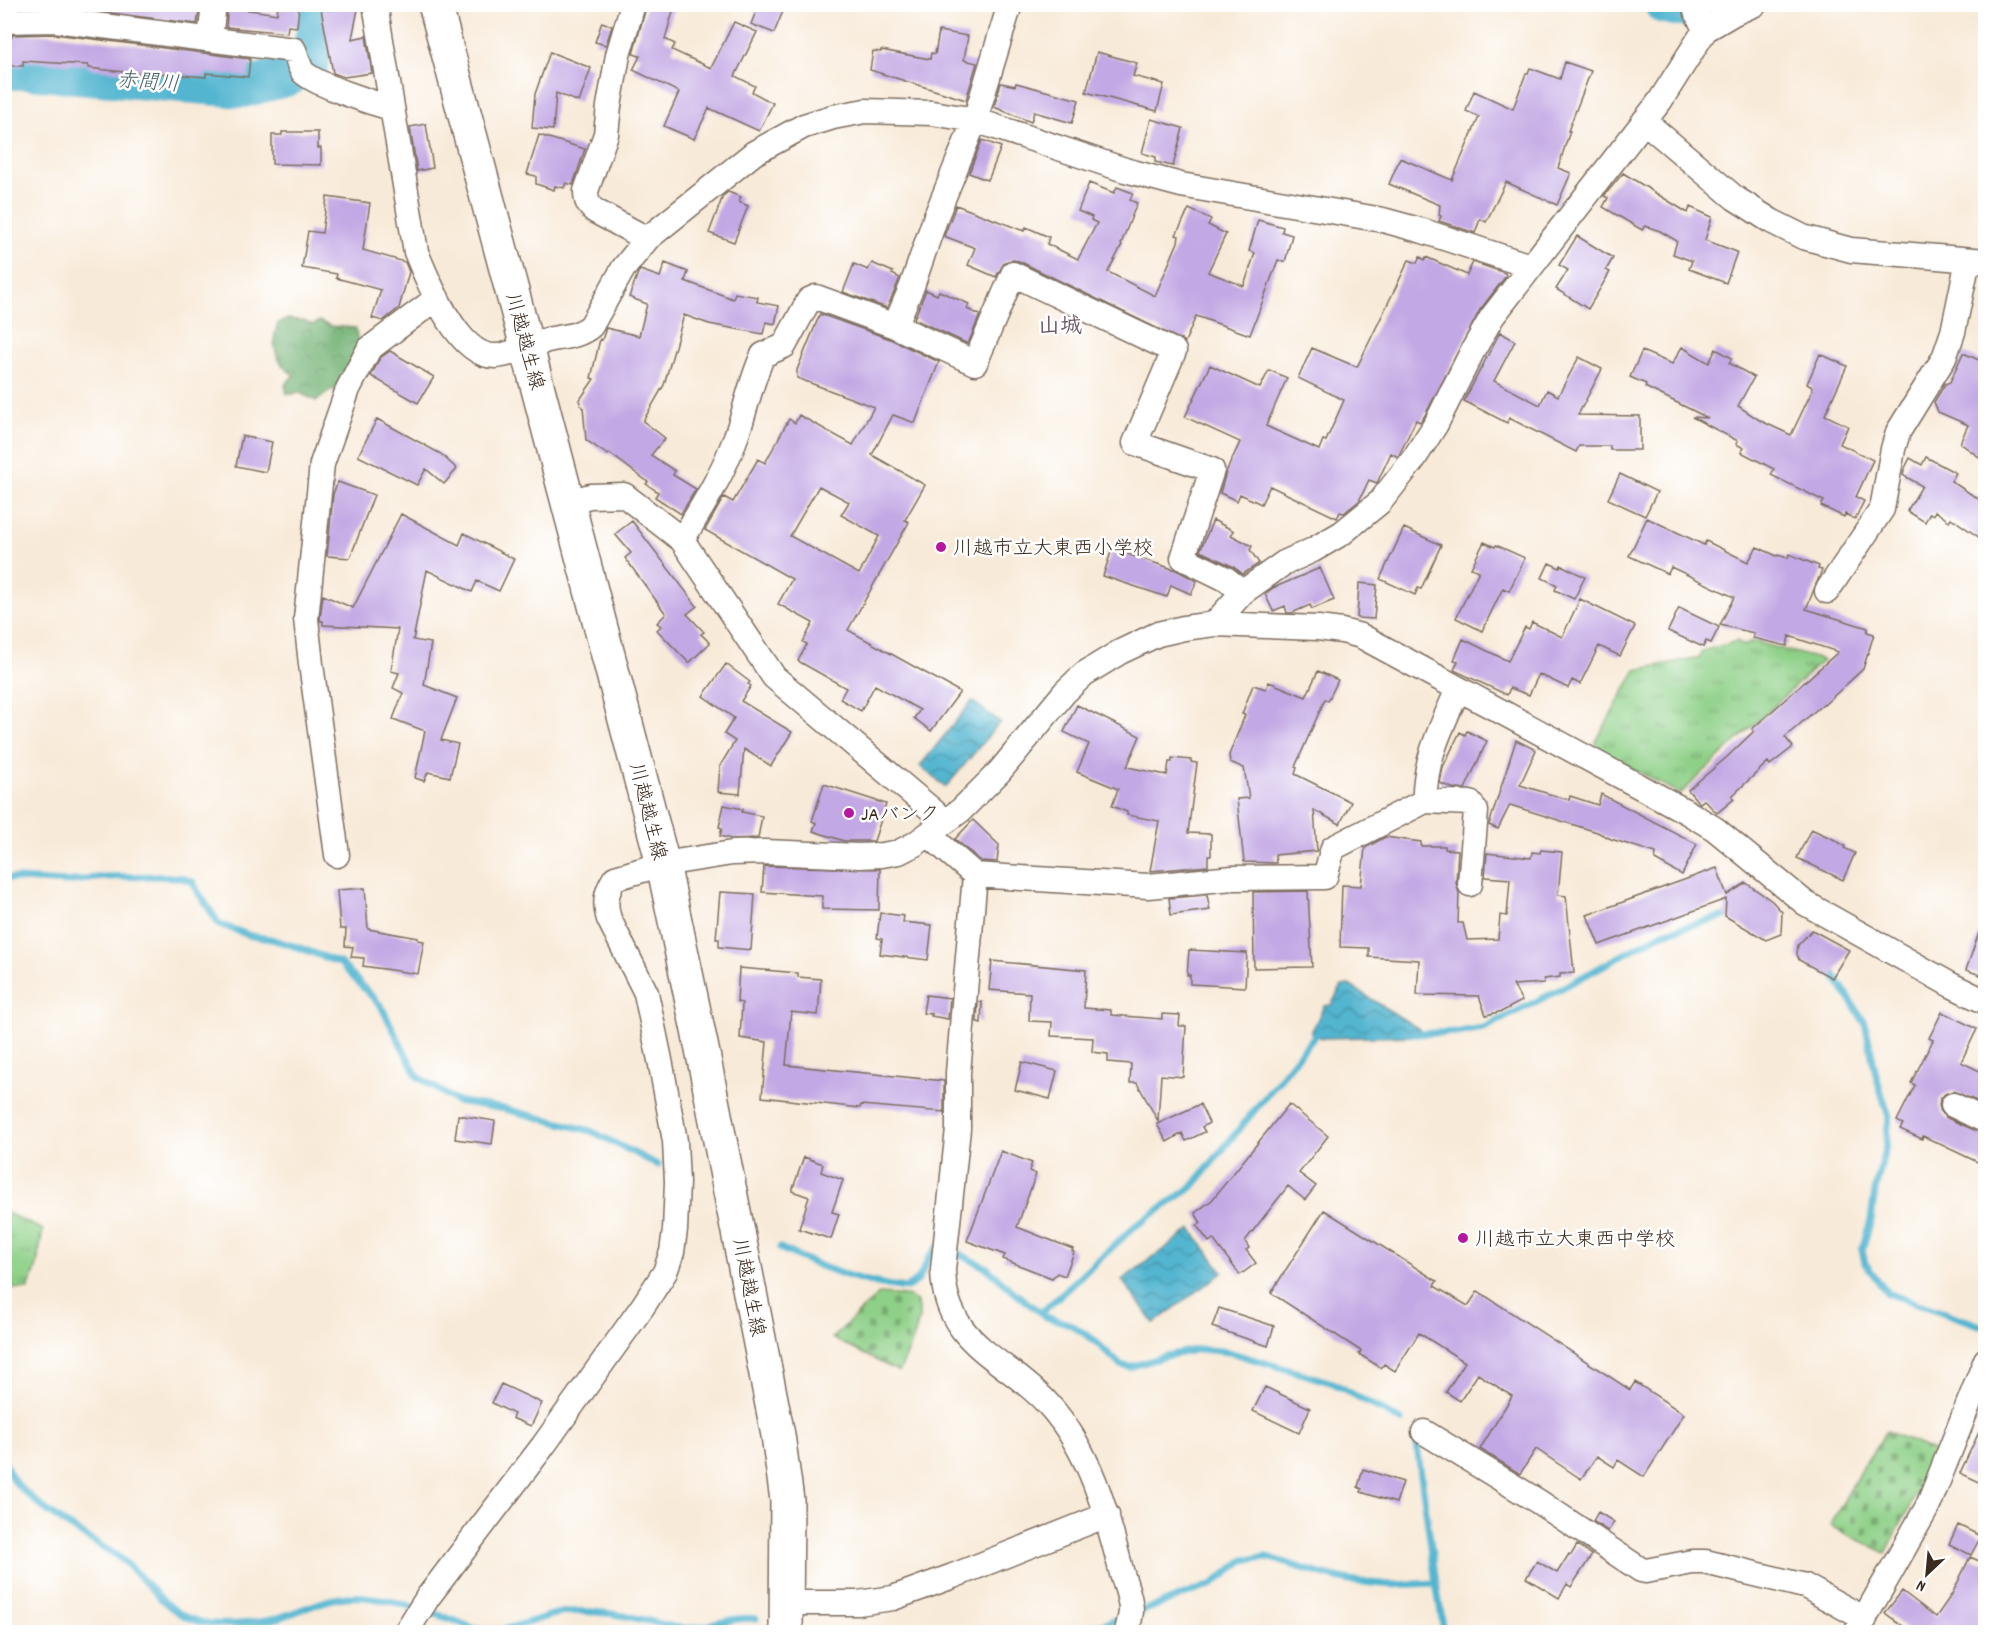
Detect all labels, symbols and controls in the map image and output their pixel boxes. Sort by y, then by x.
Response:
water label: 赤間川 [115,67,180,101]
street label: 川越越生線 [497,290,550,394]
district label: 山城 [1038,312,1082,343]
place label: 川越市立大東西小学校 [953,536,1153,564]
marker: 川越市立大東西小学校 [934,540,948,554]
street label: 川越越生線 [620,760,672,864]
place label: JAバンク [861,802,939,830]
marker: JAバンク [842,806,856,820]
place label: 川越市立大東西中学校 [1475,1227,1675,1255]
marker: 川越市立大東西中学校 [1456,1231,1470,1245]
street label: 川越越生線 [724,1236,770,1339]
north arrow [1897,1544,1957,1604]
text: N [1913,1573,1930,1597]

